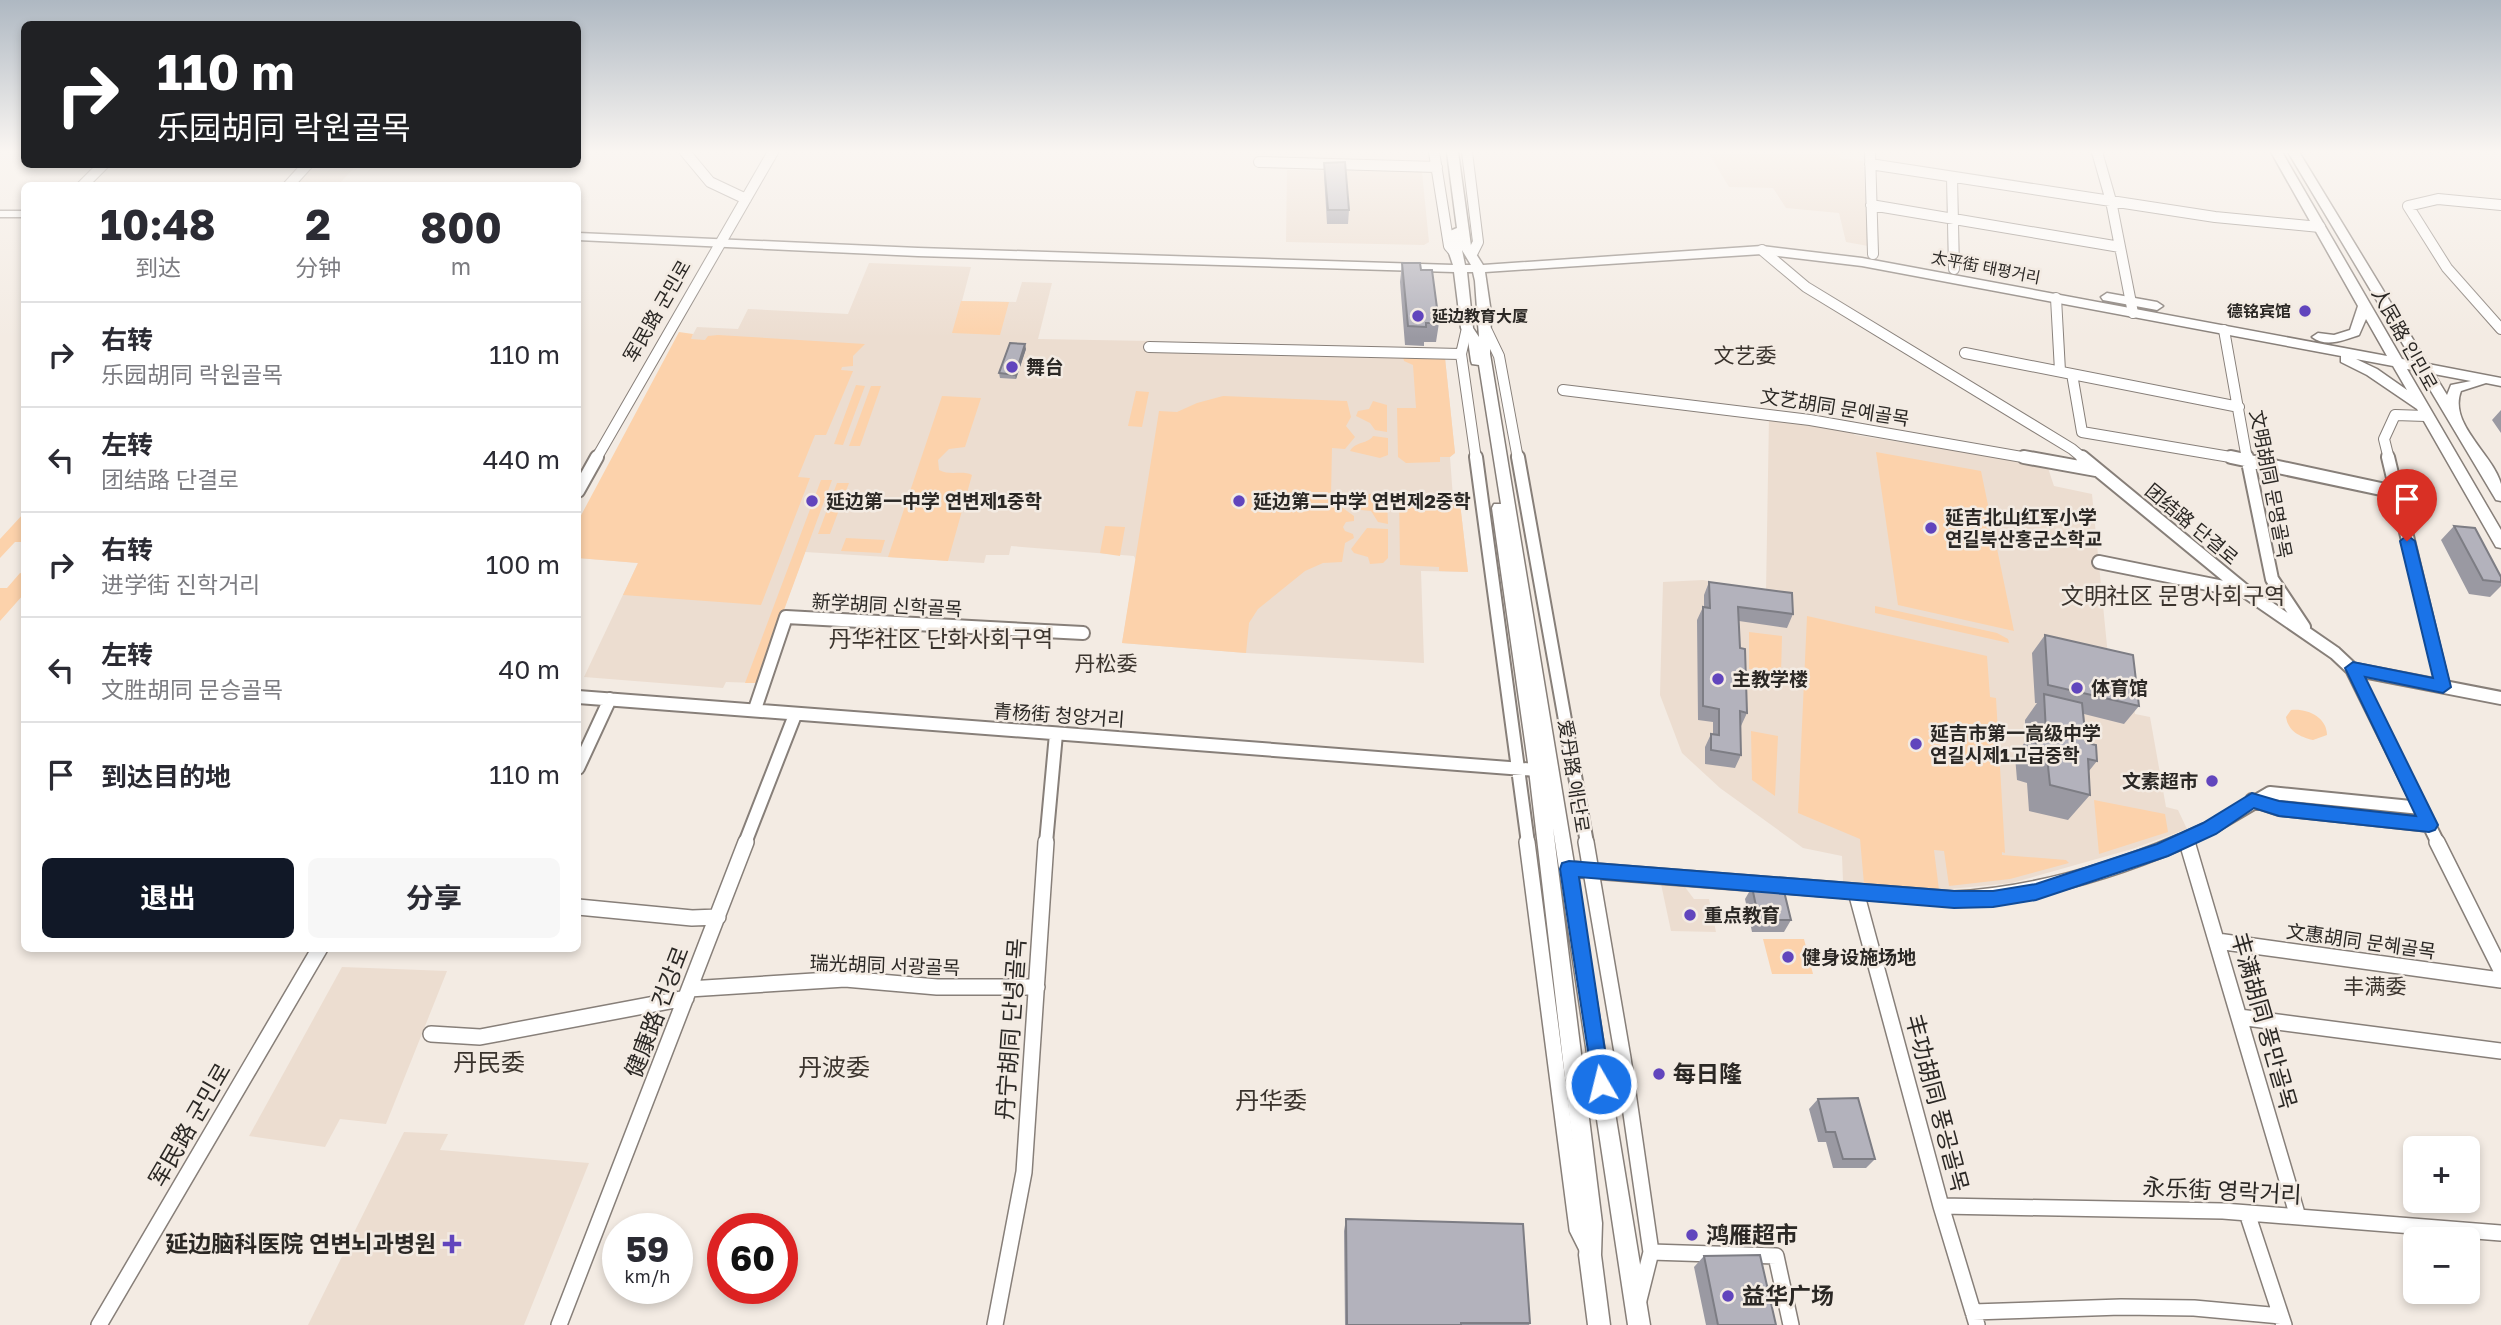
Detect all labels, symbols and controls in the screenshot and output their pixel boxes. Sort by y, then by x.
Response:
text: 110 m [157,42,294,101]
icon: right [42,49,133,140]
text: 乐园胡同 락원골목 [157,108,411,146]
text: 10:48 [100,199,216,249]
text: 2 [305,199,331,249]
text: 800 [420,202,502,252]
street label: 太平街 태평거리 [1930,247,2042,287]
text: m [451,252,471,280]
text: 到达 [135,253,181,281]
text: 分钟 [295,253,341,281]
street label: 军民路 군민로 [618,256,695,366]
street label: 人民路 인민로 [2368,283,2443,394]
place label: 德铭宾馆 [2227,301,2291,321]
marker: 德铭宾馆 [2297,303,2313,319]
place label: 延边教育大厦 [1432,306,1528,326]
marker: 延边教育大厦 [1410,308,1426,324]
text: 右转 [101,324,153,355]
icon: right [42,336,80,374]
text: 110 m [489,339,560,370]
district label: 文艺委 [1714,342,1777,368]
place label: 舞台 [1026,355,1064,378]
marker: 舞台 [1004,359,1020,375]
text: 乐园胡同 락원골목 [101,360,283,388]
street label: 文艺胡同 문예골목 [1759,383,1911,430]
street label: 文明胡同 문명골목 [2246,408,2297,560]
text: 左转 [101,429,153,460]
icon: left [42,441,80,479]
text: 440 m [483,444,560,475]
text: 团结路 단결로 [101,465,239,493]
pin [2377,469,2437,541]
street label: 团结路 단결로 [2141,478,2243,569]
icon: arrive [2388,480,2426,518]
place label: 延边第一中学 연변제1중학 [826,489,1042,512]
place label: 延边第二中学 연변제2중학 [1253,489,1471,512]
marker: 延边第一中学 연변제1중학 [804,493,820,509]
marker: 延边第二中学 연변제2중학 [1231,493,1247,509]
place label: 延吉北山红军小学 연길북산홍군소학교 [1945,505,2102,550]
marker: 延吉北山红军小学 연길북산홍군소학교 [1923,520,1939,536]
text: 右转 [101,534,153,565]
icon: right [42,546,80,584]
text: 100 m [486,549,560,580]
text: 进学街 진학거리 [101,570,260,598]
district label: 文明社区 문명사회구역 [2061,581,2285,609]
street label: 新学胡同 신학골목 [811,589,963,620]
district label: 丹华社区 단화사회구역 [829,624,1053,652]
text: 左转 [101,639,153,670]
district label: 丹松委 [1075,650,1138,676]
icon: left [42,651,80,689]
text: 40 m [499,654,560,685]
place label: 主教学楼 [1732,667,1808,690]
marker: 主教学楼 [1710,671,1726,687]
text: 文胜胡同 문승골목 [101,675,283,703]
place label: 体育馆 [2091,676,2148,699]
marker: 体育馆 [2069,680,2085,696]
street label: 青杨街 청양거리 [993,698,1126,731]
street label: 爱丹路 애단로 [1554,718,1595,834]
place label: 延吉市第一高级中学 연길시제1고급중학 [1930,721,2101,766]
marker: 延吉市第一高级中学 연길시제1고급중학 [1908,736,1924,752]
icon: arrive [42,756,80,794]
text: 110 m [489,759,560,790]
text: 到达目的地 [101,761,231,792]
place label: 文素超市 [2122,769,2198,792]
marker: 文素超市 [2204,773,2220,789]
button: 退出 [42,858,294,938]
button: 分享 [308,858,560,938]
place label: 重点教育 [1704,903,1780,926]
marker: 重点教育 [1682,907,1698,923]
street label: 文惠胡同 문혜골목 [2285,919,2437,962]
street label: 丰满胡同 풍만골목 [2226,929,2304,1112]
street label: 丹宁胡同 단녕골목 [990,937,1030,1121]
street label: 健康路 건강로 [618,942,694,1081]
place label: 健身设施场地 [1802,945,1916,968]
marker: 健身设施场地 [1780,949,1796,965]
street label: 瑞光胡同 서광골목 [809,950,961,979]
district label: 丰满委 [2344,973,2407,999]
street label: 丰功胡同 풍공골목 [1901,1011,1975,1194]
district label: 丹民委 [453,1047,525,1076]
position arrow [1564,1047,1638,1121]
district label: 丹波委 [798,1052,870,1081]
street label: 军民路 군민로 [142,1058,236,1191]
place label: 每日隆 [1673,1059,1742,1087]
marker: 每日隆 [1651,1066,1667,1082]
district label: 丹华委 [1235,1085,1307,1114]
map controls [2403,1136,2480,1304]
button: + [2403,1136,2480,1213]
street label: 永乐街 영락거리 [2142,1172,2302,1208]
speed limit sign: 60 [707,1213,798,1304]
place label: 鸿雁超市 [1706,1220,1798,1248]
marker: 鸿雁超市 [1684,1227,1700,1243]
button: − [2403,1227,2480,1304]
text: 59 [626,1228,669,1270]
place label: 延边脑科医院 연변뇌과병원 [165,1229,436,1257]
marker: 延边脑科医院 연변뇌과병원 [442,1234,462,1254]
text: km/h [625,1265,670,1287]
place label: 益华广场 [1742,1281,1834,1309]
marker: 益华广场 [1720,1288,1736,1304]

